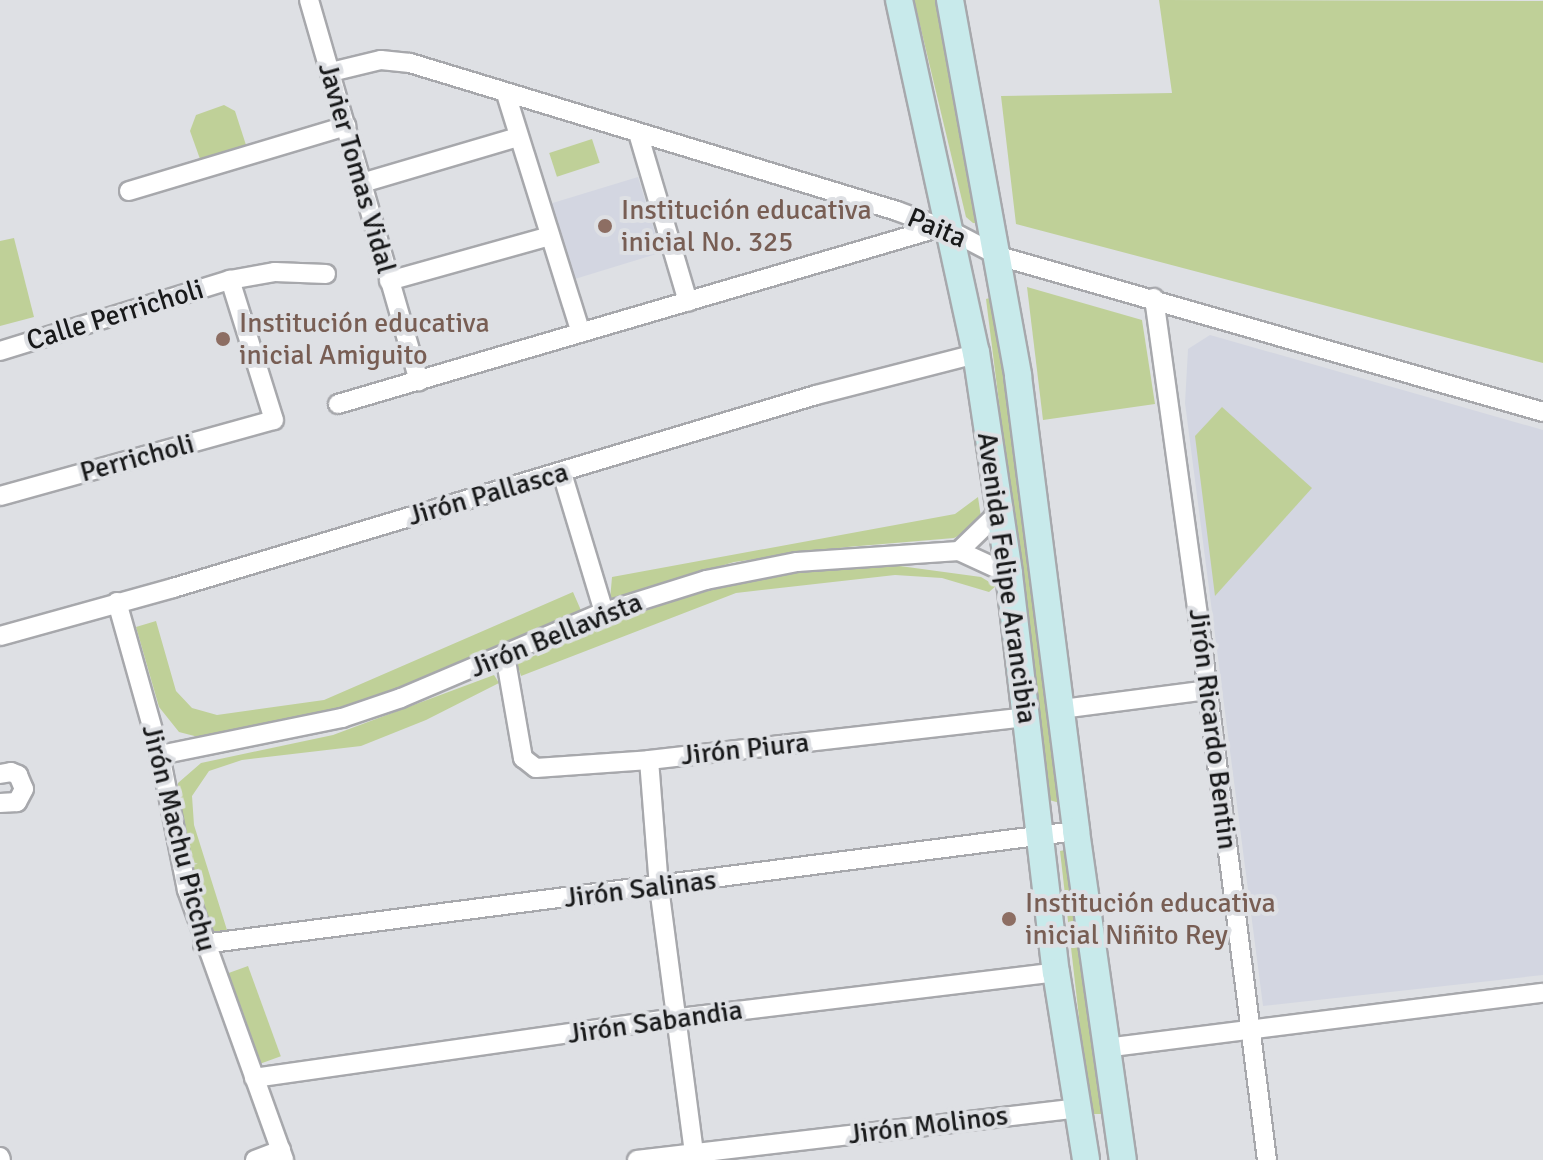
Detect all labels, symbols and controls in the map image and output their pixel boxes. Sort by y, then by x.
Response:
street label: Javier Tomas Vidal [311,59,403,277]
place label: Institución educativa inicial No. 325 [621,193,872,259]
street label: Paita [902,201,972,255]
marker: Institución educativa inicial No. 325 [596,217,614,235]
street label: Calle Perricholi [22,272,208,358]
place label: Institución educativa inicial Amiguito [239,306,490,372]
marker: Institución educativa inicial Amiguito [214,330,232,348]
street label: Perricholi [76,427,198,489]
street label: Avenida Felipe Arancibia [970,430,1044,726]
street label: Jirón Pallasca [404,455,572,533]
street label: Jirón Bellavista [465,585,647,685]
street label: Jirón Ricardo Bentin [1182,607,1244,851]
street label: Jirón Machu Picchu [135,721,223,955]
street label: Jirón Piura [679,726,811,772]
street label: Jirón Salinas [562,863,718,915]
place label: Institución educativa inicial Niñito Rey [1025,886,1276,952]
marker: Institución educativa inicial Niñito Rey [1000,910,1018,928]
street label: Jirón Sabandia [565,993,745,1051]
street label: Jirón Molinos [846,1099,1010,1151]

